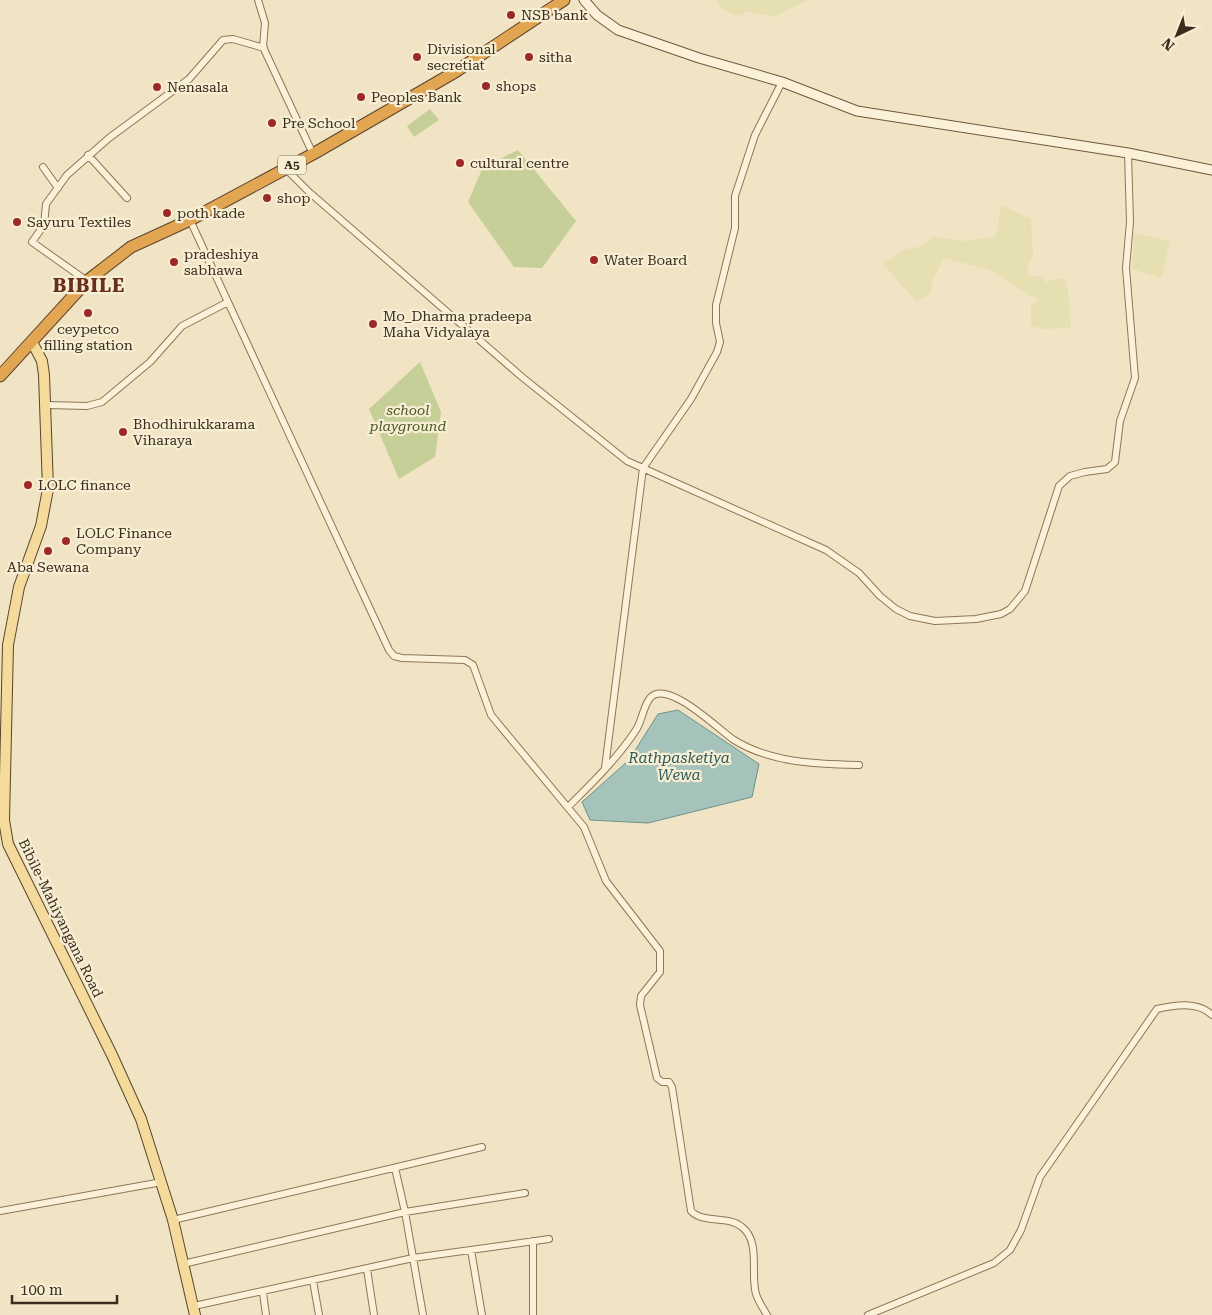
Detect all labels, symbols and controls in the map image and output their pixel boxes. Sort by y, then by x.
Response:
place label: NSB bank [521,7,588,23]
marker: NSB bank [505,9,517,21]
north arrow [1152,10,1202,60]
text: N [1159,35,1178,54]
place label: Divisional secretiat [427,41,496,73]
place label: sitha [539,49,572,65]
marker: Divisional secretiat [411,51,423,63]
marker: sitha [523,51,535,63]
place label: shops [496,78,536,94]
place label: Nenasala [167,79,229,95]
marker: shops [480,80,492,92]
marker: Nenasala [151,81,163,93]
place label: Peoples Bank [371,89,462,105]
marker: Peoples Bank [355,91,367,103]
place label: Pre School [282,115,356,131]
marker: Pre School [266,117,278,129]
place label: cultural centre [470,155,569,171]
road number: A5 [278,156,306,174]
marker: cultural centre [454,157,466,169]
place label: shop [277,190,310,206]
marker: shop [261,192,273,204]
place label: poth kade [177,205,245,221]
marker: poth kade [161,207,173,219]
place label: Sayuru Textiles [27,214,131,230]
marker: Sayuru Textiles [11,216,23,228]
place label: pradeshiya sabhawa [184,246,259,278]
place label: Water Board [604,252,687,268]
marker: Water Board [588,254,600,266]
marker: pradeshiya sabhawa [168,256,180,268]
district label: BIBILE [53,274,125,297]
marker: ceypetco filling station [82,307,94,319]
place label: Mo_Dharma pradeepa Maha Vidyalaya [383,308,532,340]
marker: Mo_Dharma pradeepa Maha Vidyalaya [367,318,379,330]
place label: ceypetco filling station [43,321,133,353]
park label: school playground [369,402,446,434]
place label: Bhodhirukkarama Viharaya [133,416,255,448]
marker: Bhodhirukkarama Viharaya [117,426,129,438]
place label: LOLC finance [38,477,131,493]
marker: LOLC finance [22,479,34,491]
place label: LOLC Finance Company [76,525,172,557]
marker: LOLC Finance Company [60,535,72,547]
marker: Aba Sewana [42,545,54,557]
place label: Aba Sewana [7,559,89,575]
water label: Rathpasketiya Wewa [627,749,730,784]
street label: Bibile-Mahiyangana Road [16,836,106,1000]
scale bar [12,1272,118,1304]
text: 100 m [20,1281,63,1299]

